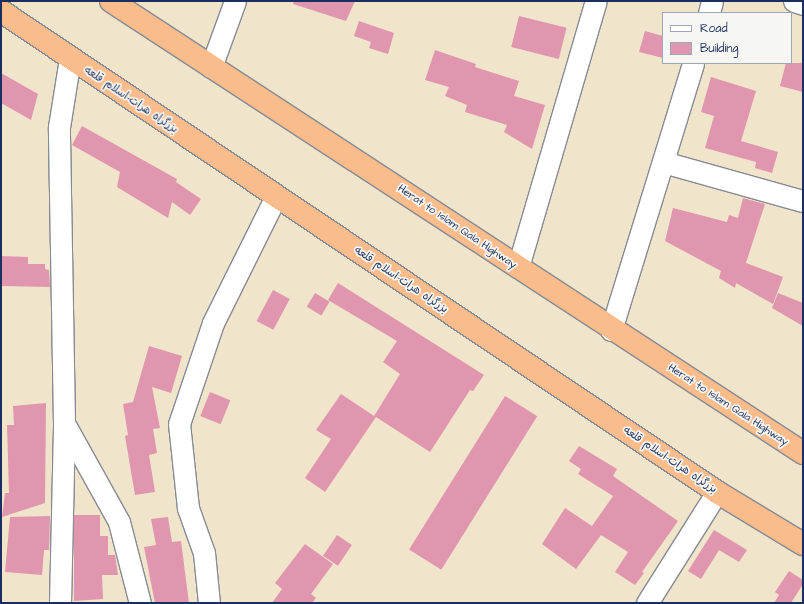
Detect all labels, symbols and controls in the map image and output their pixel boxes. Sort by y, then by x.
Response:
legend [662,12,792,64]
text: Road [700,20,728,37]
text: Building [700,40,738,57]
street label: بزرگراه هرات-اسلام قلعه [82,64,180,136]
street label: Herat to Islam Qala Highway [395,182,519,272]
street label: بزرگراه هرات-اسلام قلعه [352,244,450,316]
street label: Herat to Islam Qala Highway [665,361,791,449]
street label: بزرگراه هرات-اسلام قلعه [621,424,719,496]

